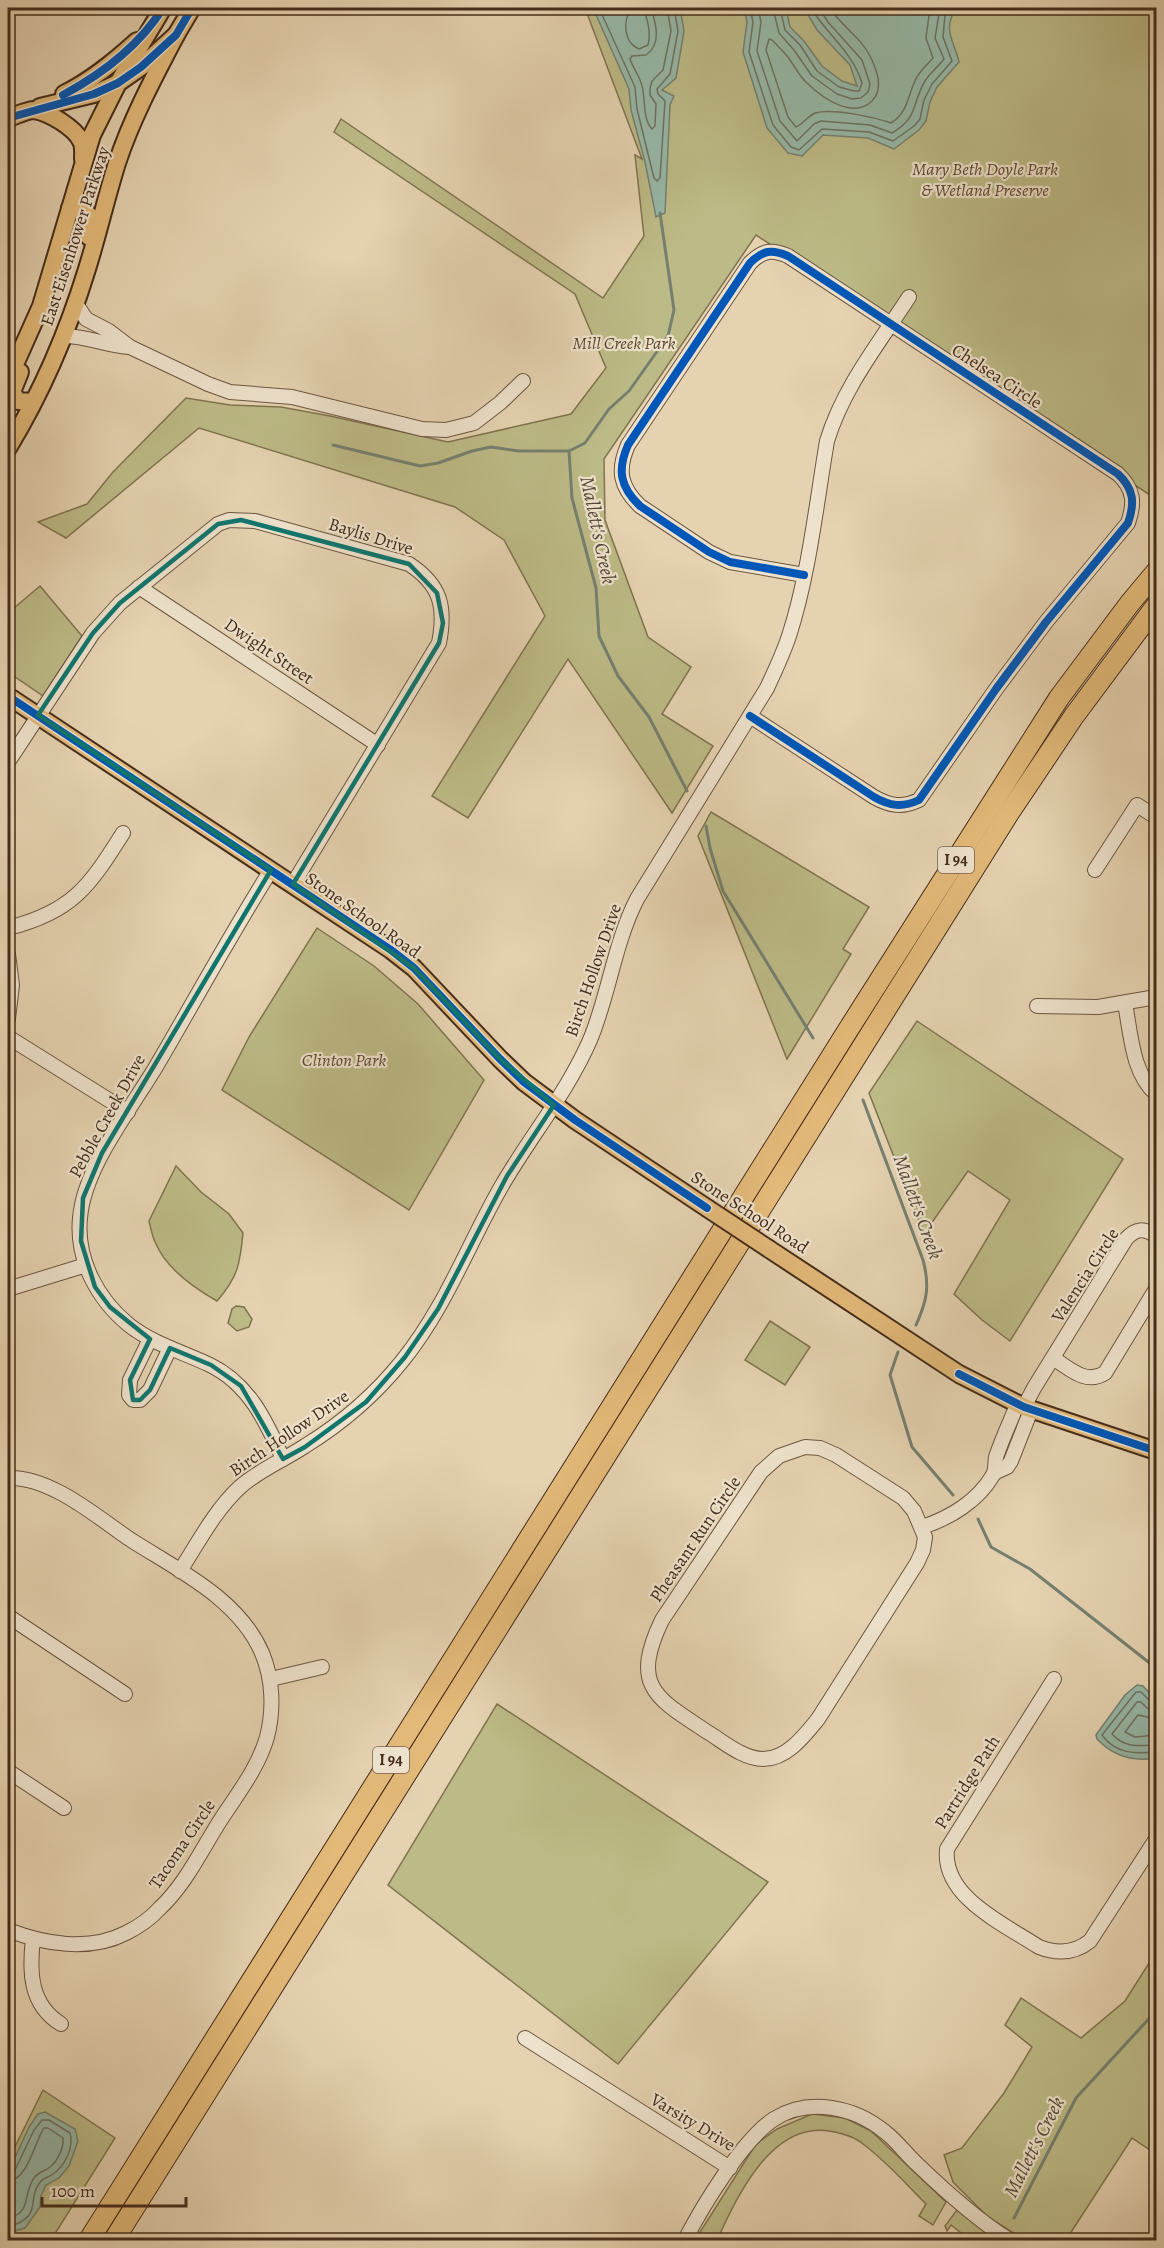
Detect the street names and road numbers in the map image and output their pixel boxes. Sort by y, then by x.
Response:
street label: East Eisenhower Parkway [35,142,116,329]
street label: Chelsea Circle [947,338,1047,414]
street label: Baylis Drive [326,512,416,560]
street label: Dwight Street [220,612,318,690]
road number: I 94 [938,847,974,873]
street label: Stone School Road [301,866,426,964]
street label: Birch Hollow Drive [559,900,627,1040]
street label: Pebble Creek Drive [63,1050,151,1182]
street label: Stone School Road [687,1165,814,1259]
street label: Valencia Circle [1045,1223,1124,1328]
street label: Birch Hollow Drive [224,1384,354,1482]
street label: Pheasant Run Circle [644,1471,746,1607]
street label: Partridge Path [929,1730,1006,1834]
road number: I 94 [373,1747,409,1773]
street label: Tacoma Circle [143,1794,221,1894]
street label: Varsity Drive [645,2087,740,2157]

